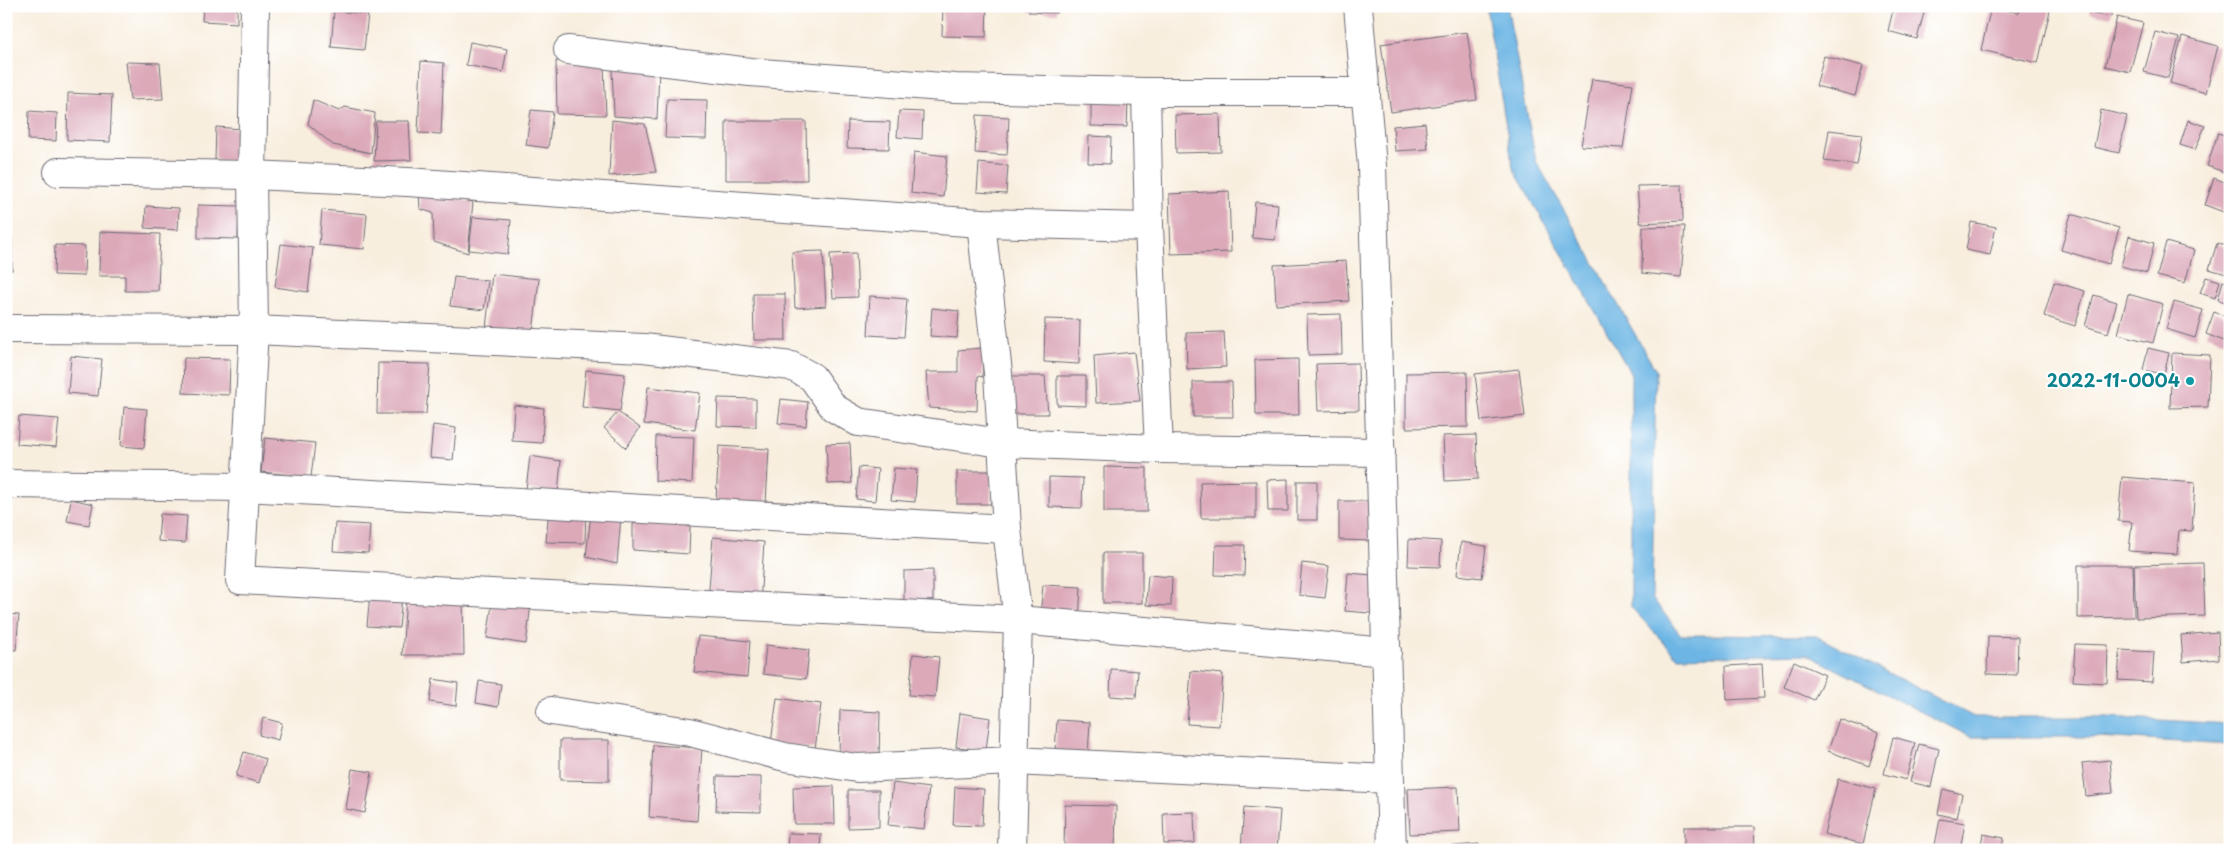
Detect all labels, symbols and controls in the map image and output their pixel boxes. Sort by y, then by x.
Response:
place label: 2022-11-0004 [2047,366,2180,393]
marker: 2022-11-0004 [2184,375,2196,387]

